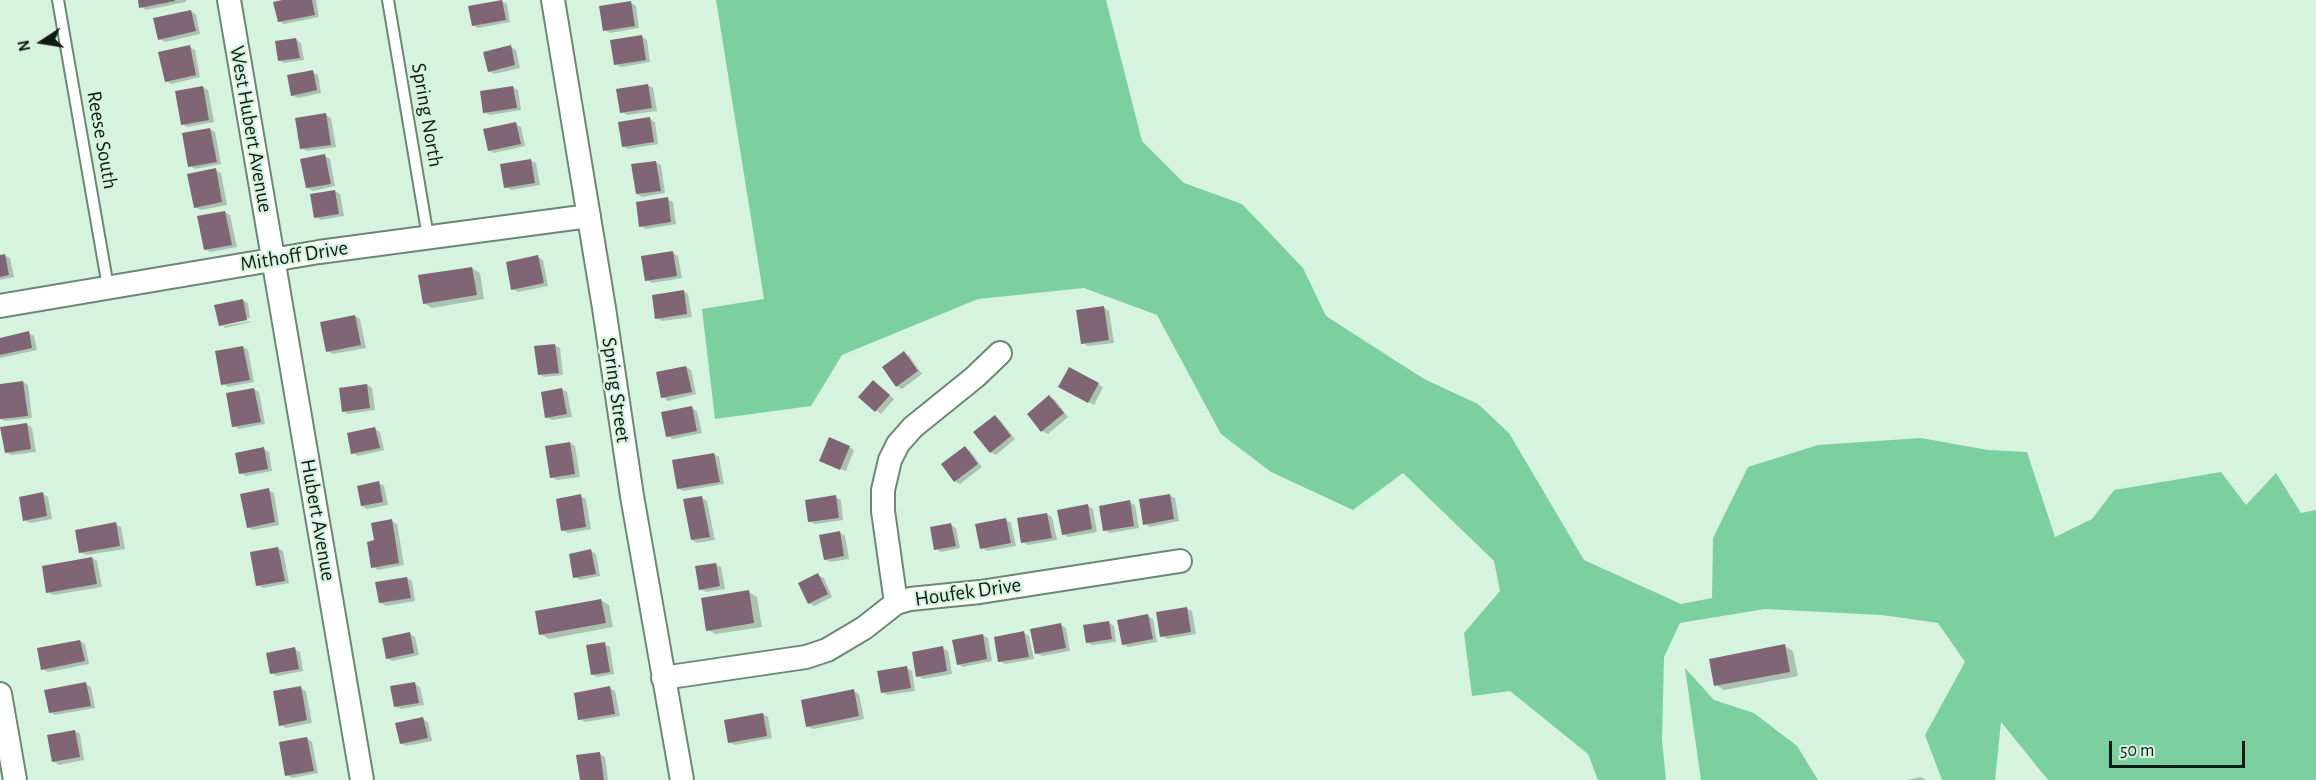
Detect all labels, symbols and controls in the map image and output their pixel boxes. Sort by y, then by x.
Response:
north arrow [12,12,72,72]
text: N [15,39,33,53]
street label: West Hubert Avenue [224,44,278,214]
street label: Spring North [405,61,449,169]
street label: Reese South [81,89,123,191]
street label: Mithoff Drive [238,235,350,277]
street label: Spring Street [596,336,636,444]
street label: Hubert Avenue [295,457,341,583]
street label: Houfek Drive [913,572,1023,612]
scale bar [2112,729,2248,767]
text: 50 m [2120,742,2154,760]

